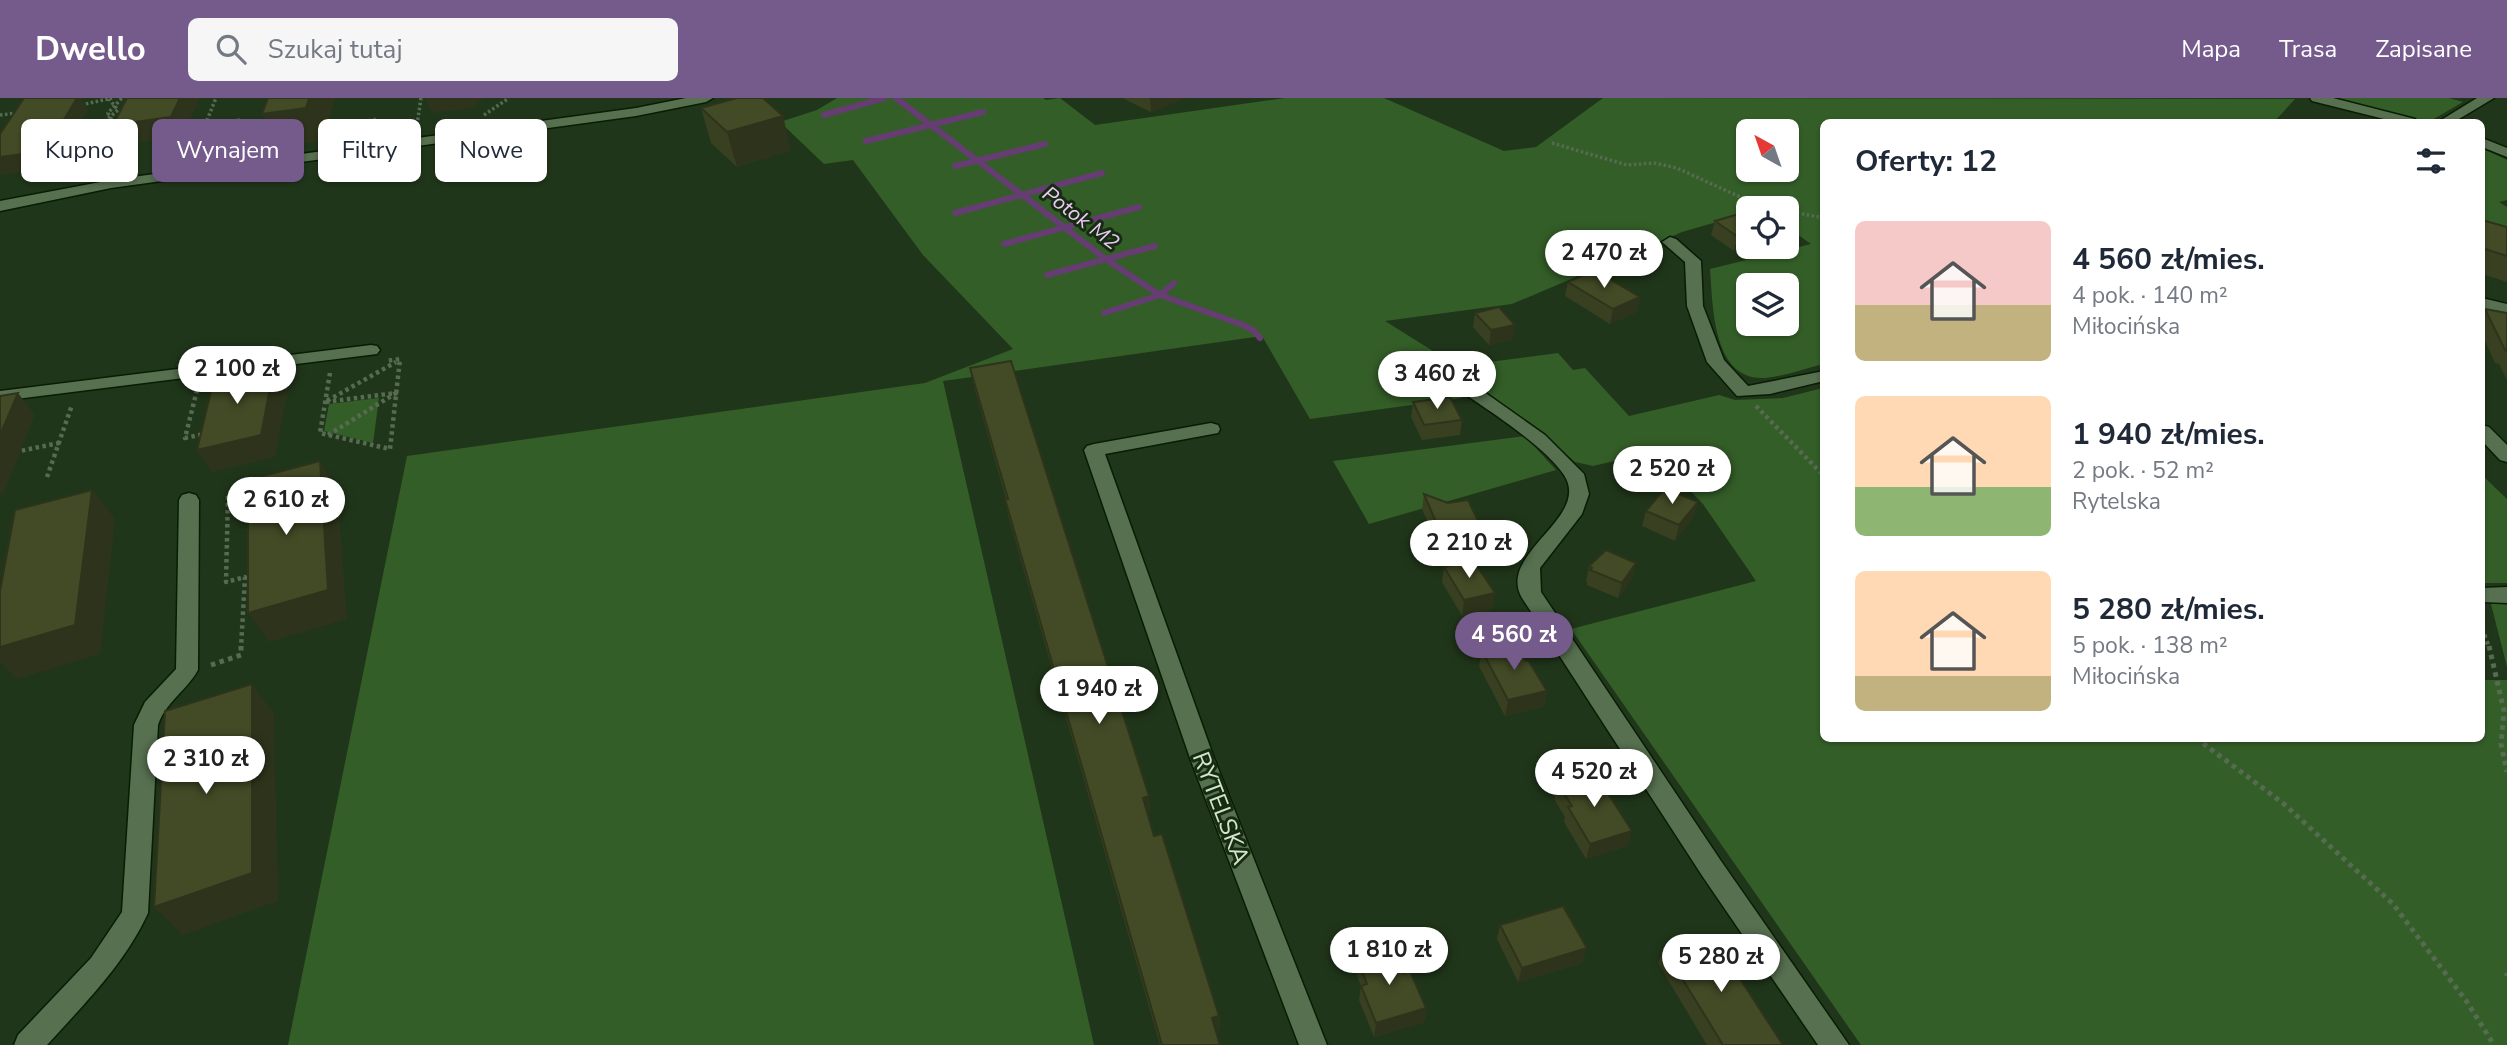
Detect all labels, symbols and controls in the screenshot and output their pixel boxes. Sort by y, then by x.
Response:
search box [188,18,678,81]
text: Dwello [35,27,146,72]
icon: search [212,30,250,68]
text: Szukaj tutaj [268,32,403,67]
text: Mapa [2181,33,2241,65]
text: Trasa [2279,33,2337,65]
text: Zapisane [2375,33,2472,65]
chip: Kupno [21,119,138,182]
chip: Wynajem [152,119,304,182]
chip: Filtry [318,119,421,182]
chip: Nowe [435,119,547,182]
north arrow [1736,119,1799,182]
map controls [1736,119,1799,336]
text: Oferty: 12 [1855,141,1997,182]
icon: filters [2412,142,2450,180]
water label: Potok M2 [1037,180,1125,256]
button: locate [1736,196,1799,259]
pin: 2 470 zł [1532,230,1676,290]
text: 2 470 zł [1561,237,1647,268]
text: 4 560 zł/mies. [2072,239,2265,280]
icon: home [1911,249,1995,333]
button: layers [1736,273,1799,336]
text: 4 pok. · 140 m² [2072,280,2228,311]
text: Miłocińska [2072,311,2180,342]
pin: 2 100 zł [165,346,309,406]
pin: 3 460 zł [1365,352,1509,411]
text: 2 100 zł [194,353,280,384]
text: 3 460 zł [1394,358,1480,389]
text: 1 940 zł/mies. [2072,414,2265,455]
icon: home [1911,424,1995,508]
pin: 2 520 zł [1600,446,1744,506]
text: 2 520 zł [1629,453,1715,484]
text: 2 pok. · 52 m² [2072,455,2214,486]
pin: 2 610 zł [214,478,358,537]
text: 2 610 zł [243,484,329,515]
text: Rytelska [2072,486,2161,517]
pin: 2 210 zł [1397,520,1541,580]
text: 2 210 zł [1426,527,1512,558]
text: 5 280 zł/mies. [2072,589,2265,630]
icon: home [1911,599,1995,683]
pin: 4 560 zł [1442,612,1586,672]
text: 4 560 zł [1471,619,1557,650]
text: 5 pok. · 138 m² [2072,630,2228,661]
text: Miłocińska [2072,661,2180,692]
pin: 1 940 zł [1027,666,1171,726]
text: 1 940 zł [1056,673,1142,704]
pin: 2 310 zł [134,736,278,796]
text: 2 310 zł [163,743,249,774]
street label: RYTELSKA [1185,747,1257,869]
pin: 4 520 zł [1522,750,1666,809]
text: 4 520 zł [1551,756,1637,787]
pin: 1 810 zł [1317,928,1461,987]
text: 1 810 zł [1346,934,1432,965]
pin: 5 280 zł [1649,934,1793,994]
text: 5 280 zł [1678,941,1764,972]

